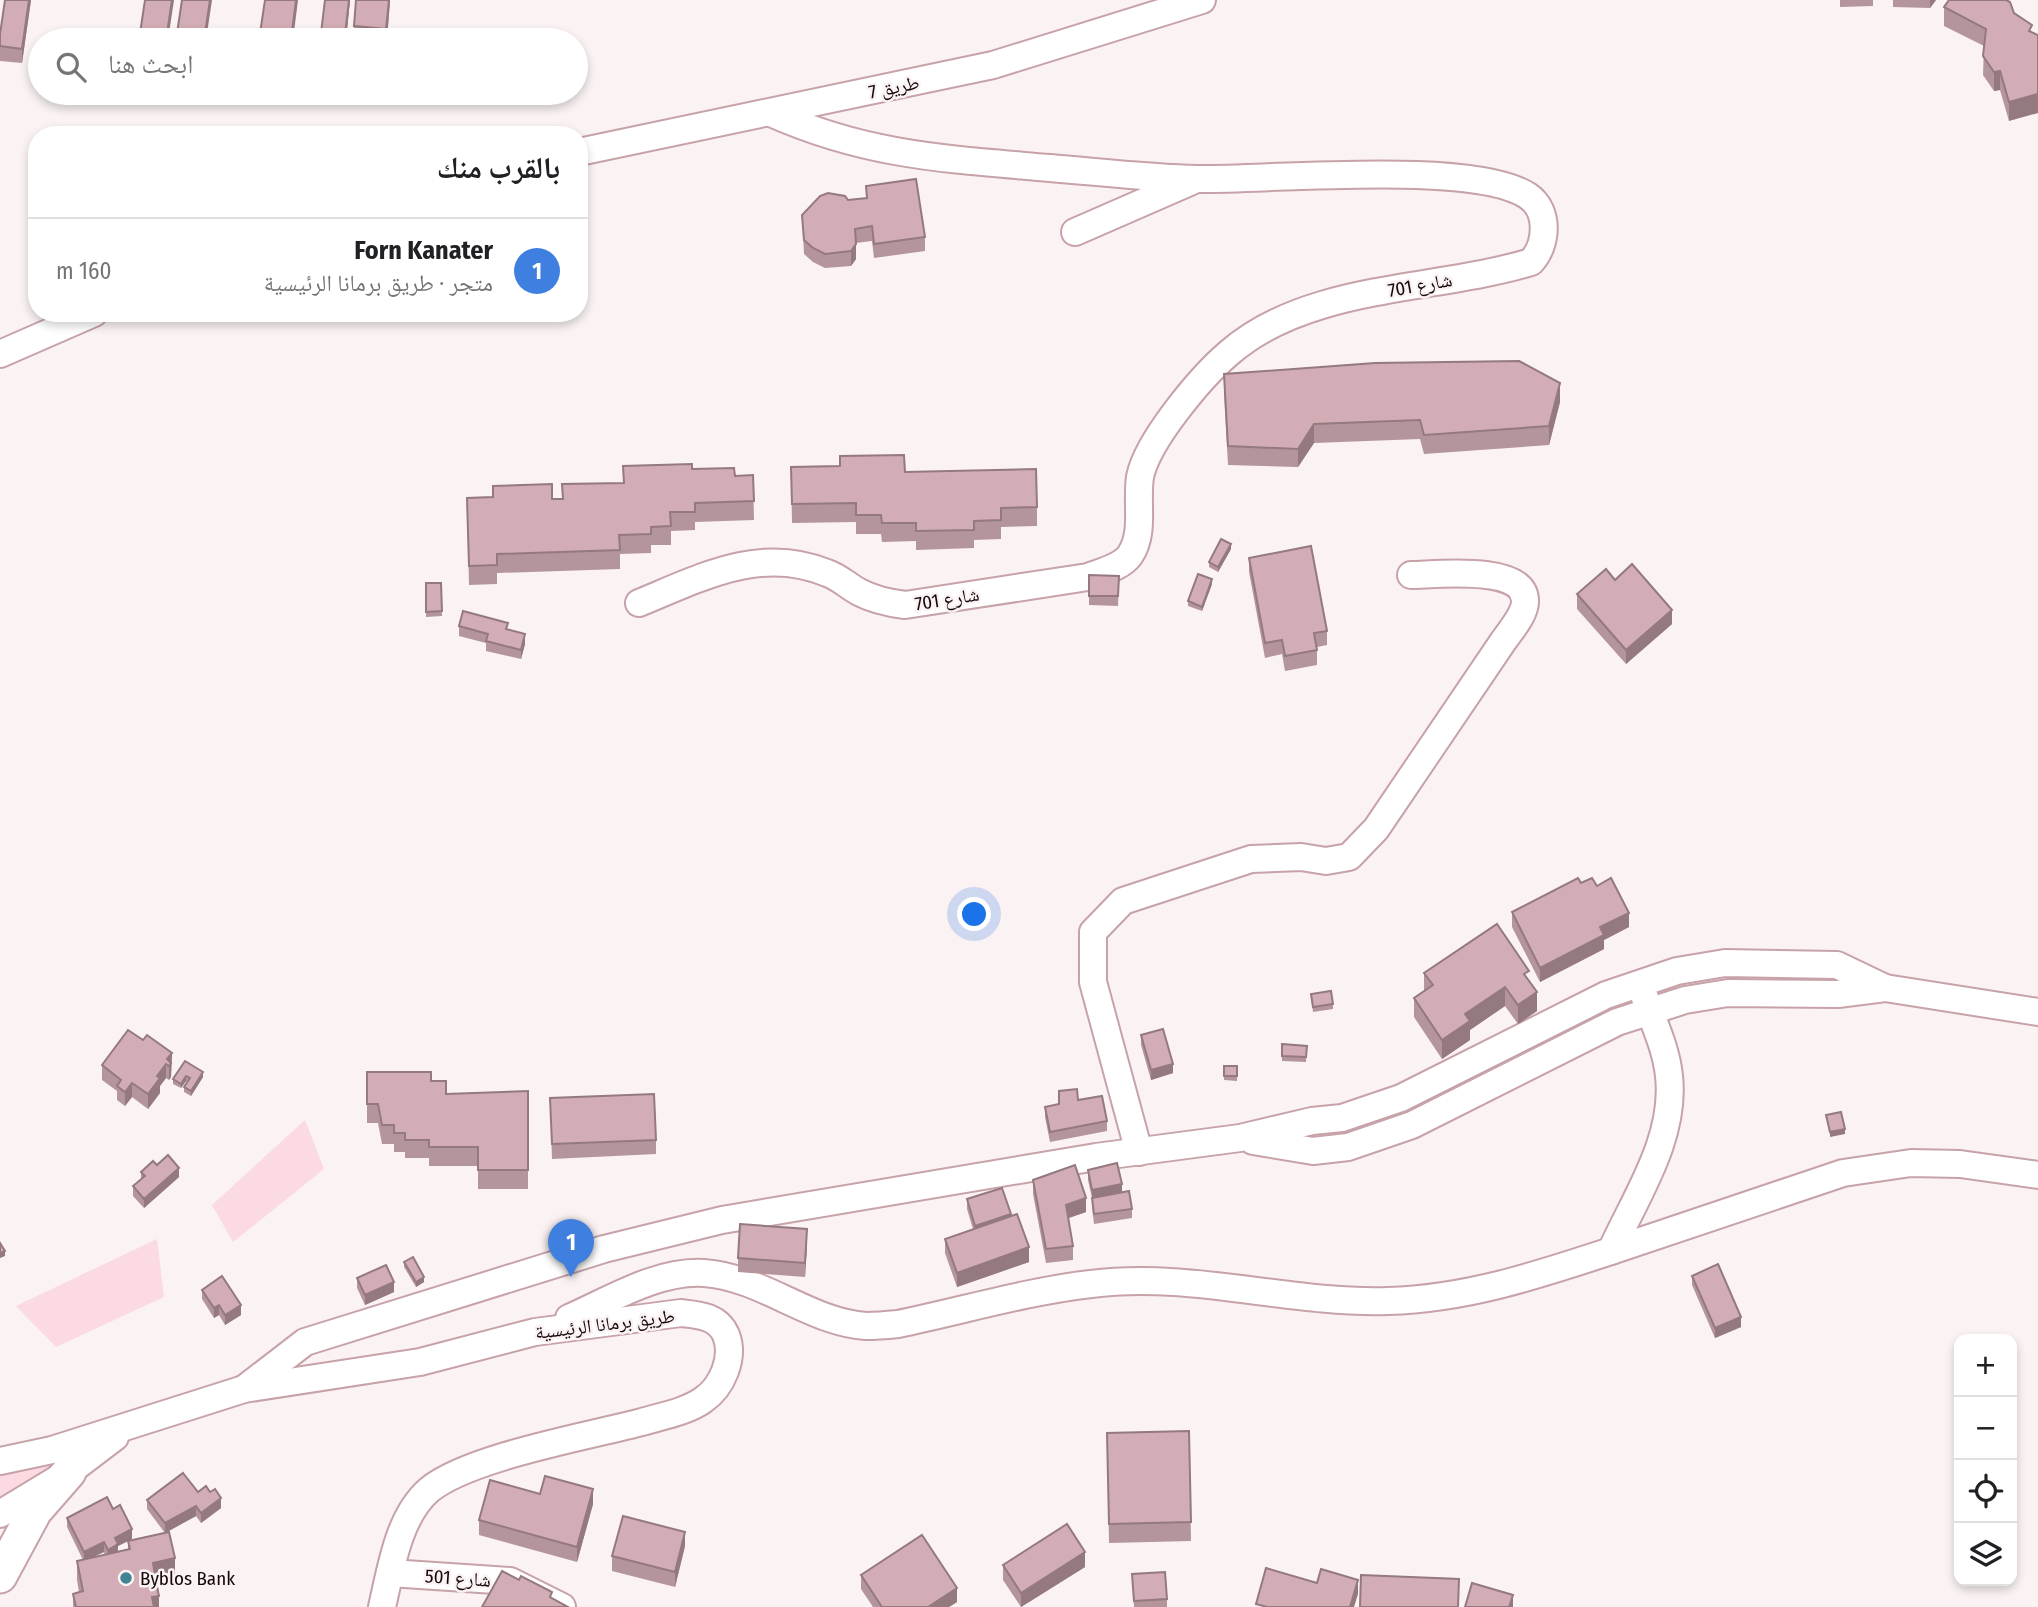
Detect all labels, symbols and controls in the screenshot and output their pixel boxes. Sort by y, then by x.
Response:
search box [28,28,588,105]
icon: search [52,48,90,86]
text: ابحث هنا [108,49,193,80]
street label: طريق 7 [867,70,921,104]
text: بالقرب منك [437,150,560,186]
text: Forn Kanater [354,235,493,266]
text: 160 m [56,257,111,285]
text: 1 [532,257,542,285]
street label: شارع 701 [1386,268,1454,302]
text: متجر · طريق برمانا الرئيسية [264,269,493,297]
street label: شارع 701 [913,583,981,615]
your location [957,897,991,931]
pin: 1 [548,1219,594,1277]
street label: طريق برمانا الرئيسية [534,1304,676,1344]
map controls [1954,1334,2017,1586]
button: + [1954,1334,2017,1397]
button: − [1954,1397,2017,1460]
button: locate [1954,1460,2017,1523]
button: layers [1954,1523,2017,1586]
street label: شارع 501 [424,1564,492,1592]
place label: Byblos Bank [140,1567,235,1590]
marker: Byblos Bank [118,1570,134,1586]

